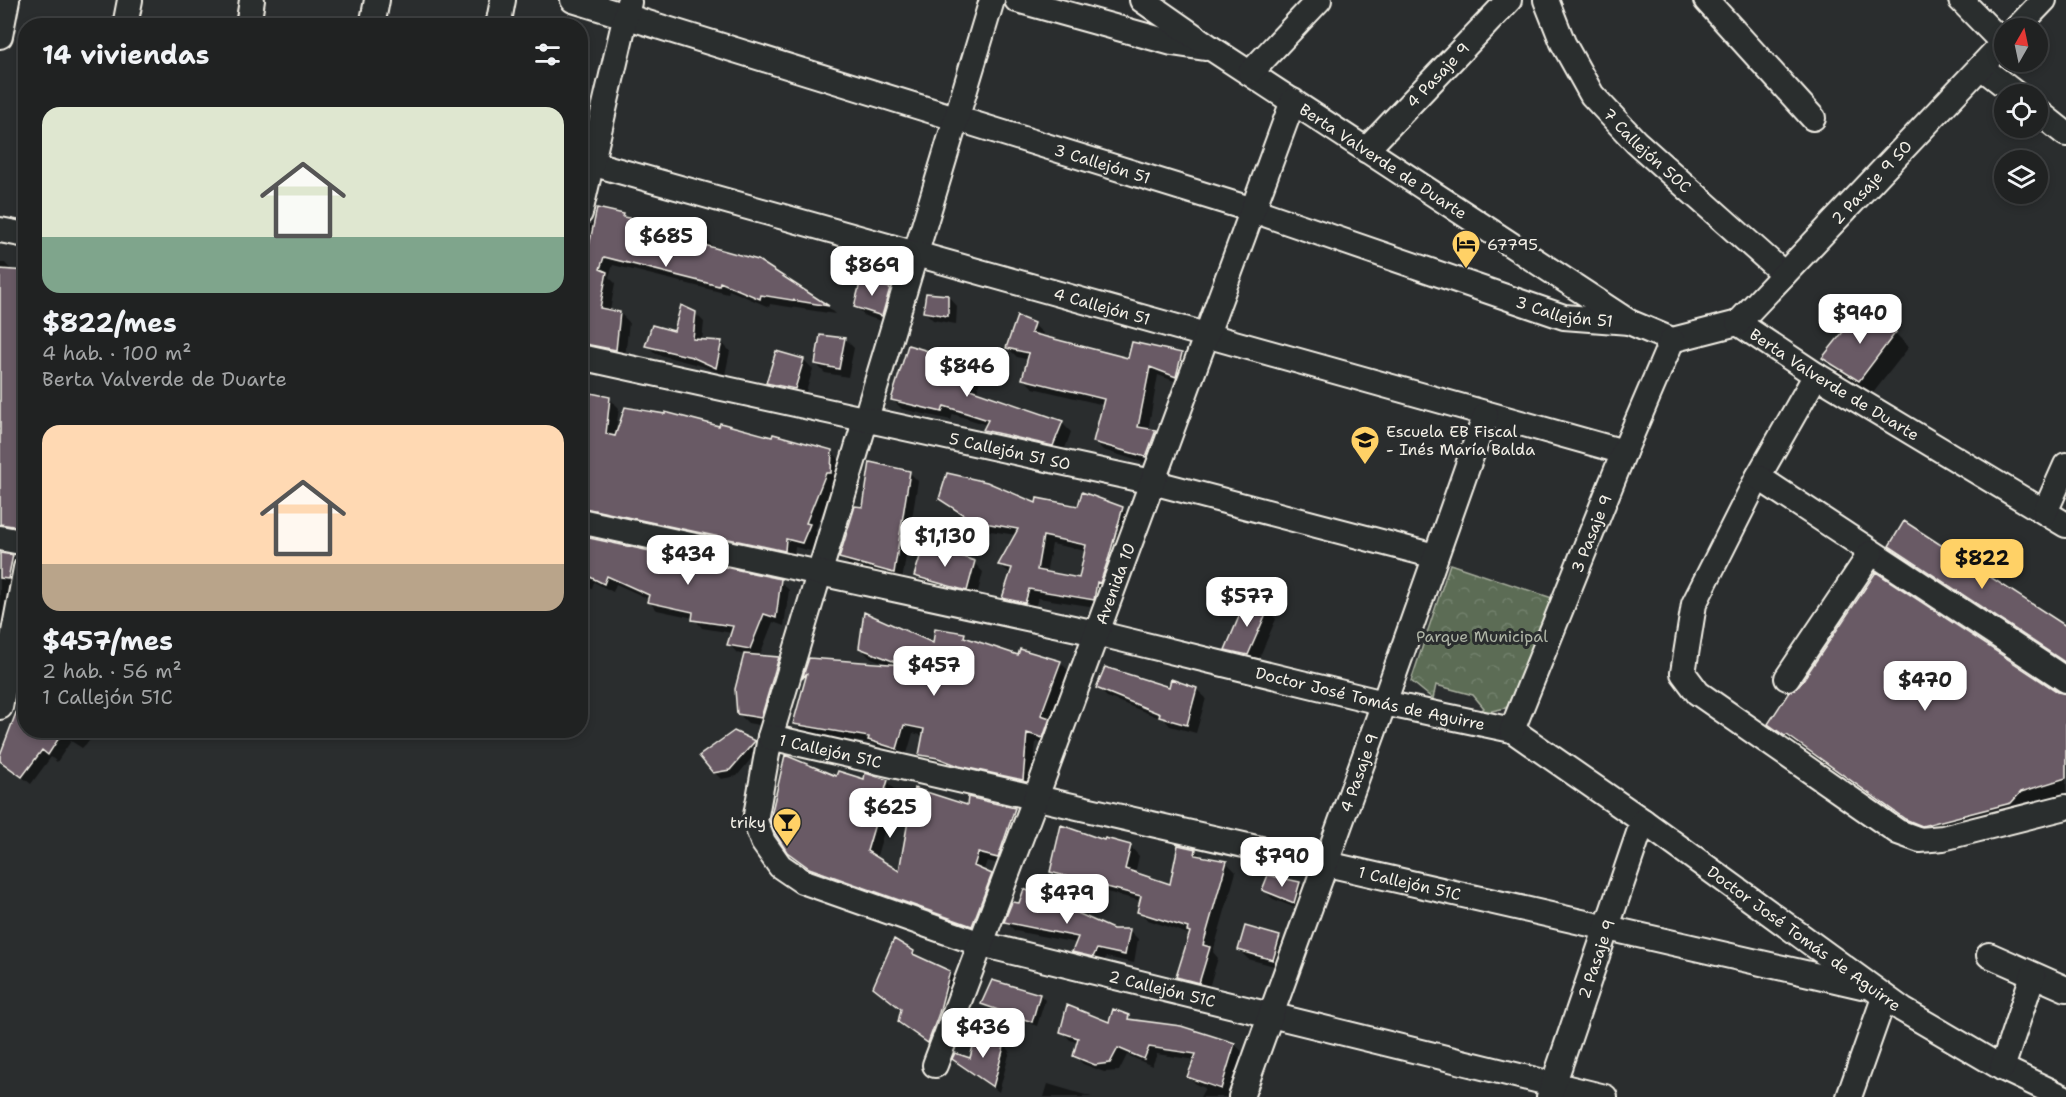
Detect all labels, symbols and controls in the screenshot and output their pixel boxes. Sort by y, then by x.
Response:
north arrow [1994,18,2048,72]
map controls [1994,18,2048,204]
text: 14 viviendas [42,37,210,72]
icon: filters [531,38,564,71]
street label: 4 Pasaje 9 [1402,38,1474,112]
button: locate [1994,84,2048,138]
street label: Berta Valverde de Duarte [1295,99,1471,224]
street label: 7 Callejón 50C [1598,104,1696,198]
street label: 2 Pasaje 9 SO [1827,136,1917,229]
street label: 3 Callejón 51 [1052,139,1153,189]
icon: home [249,146,357,254]
button: layers [1994,150,2048,204]
pin: $685 [630,217,702,268]
text: $685 [639,223,693,249]
hotel icon: 67795 [1450,228,1482,270]
place label: 67795 [1487,234,1538,255]
pin: $869 [836,246,908,297]
text: $869 [845,252,899,278]
street label: 4 Callejón 51 [1051,283,1153,330]
street label: 3 Callejón 51 [1513,291,1614,332]
pin: $940 [1824,294,1896,345]
text: $940 [1833,300,1887,326]
text: $822/mes [42,305,177,340]
street label: Berta Valverde de Duarte [1745,324,1923,446]
text: 4 hab. · 100 m² [42,340,191,366]
pin: $846 [931,347,1003,398]
text: $846 [939,353,995,379]
text: Berta Valverde de Duarte [42,366,287,392]
place label: Escuela EB Fiscal - Inés María Balda [1386,421,1535,460]
school or university icon: Escuela EB Fiscal - Inés María Balda [1349,424,1381,466]
street label: 5 Callejón 51 SO [947,428,1072,475]
icon: home [249,464,357,572]
street label: 3 Pasaje 9 [1567,491,1617,576]
pin: $1,130 [896,517,994,568]
text: $1,130 [914,523,976,549]
pin: $434 [652,535,724,586]
pin: $822 [1946,539,2018,590]
street label: Avenida 10 [1091,540,1140,627]
text: $434 [661,541,715,567]
text: $822 [1954,545,2010,571]
pin: $577 [1211,577,1283,628]
text: $577 [1220,583,1274,609]
text: $457/mes [42,623,173,658]
park label: Parque Municipal [1416,626,1548,647]
pin: $457 [898,646,970,697]
text: $457 [907,652,961,678]
text: 2 hab. · 56 m² [42,658,182,684]
pin: $470 [1889,661,1961,712]
street label: Doctor José Tomás de Aguirre [1253,662,1487,735]
text: $470 [1898,667,1952,693]
text: 1 Callejón 51C [42,684,173,710]
street label: 1 Callejón 51C [777,729,884,773]
street label: 4 Pasaje 9 [1335,730,1383,815]
pin: $625 [854,788,926,839]
text: $625 [863,794,917,820]
bar icon: triky [771,806,803,848]
place label: triky [730,812,766,833]
pin: $790 [1246,837,1318,888]
text: $790 [1254,843,1310,869]
street label: 1 Callejón 51C [1356,861,1463,905]
street label: Doctor José Tomás de Aguirre [1703,861,1905,1016]
pin: $479 [1031,874,1103,925]
text: $479 [1040,880,1094,906]
street label: 2 Pasaje 9 [1573,917,1620,1001]
street label: 2 Callejón 51C [1107,966,1218,1012]
pin: $436 [947,1008,1019,1059]
text: $436 [956,1014,1010,1040]

